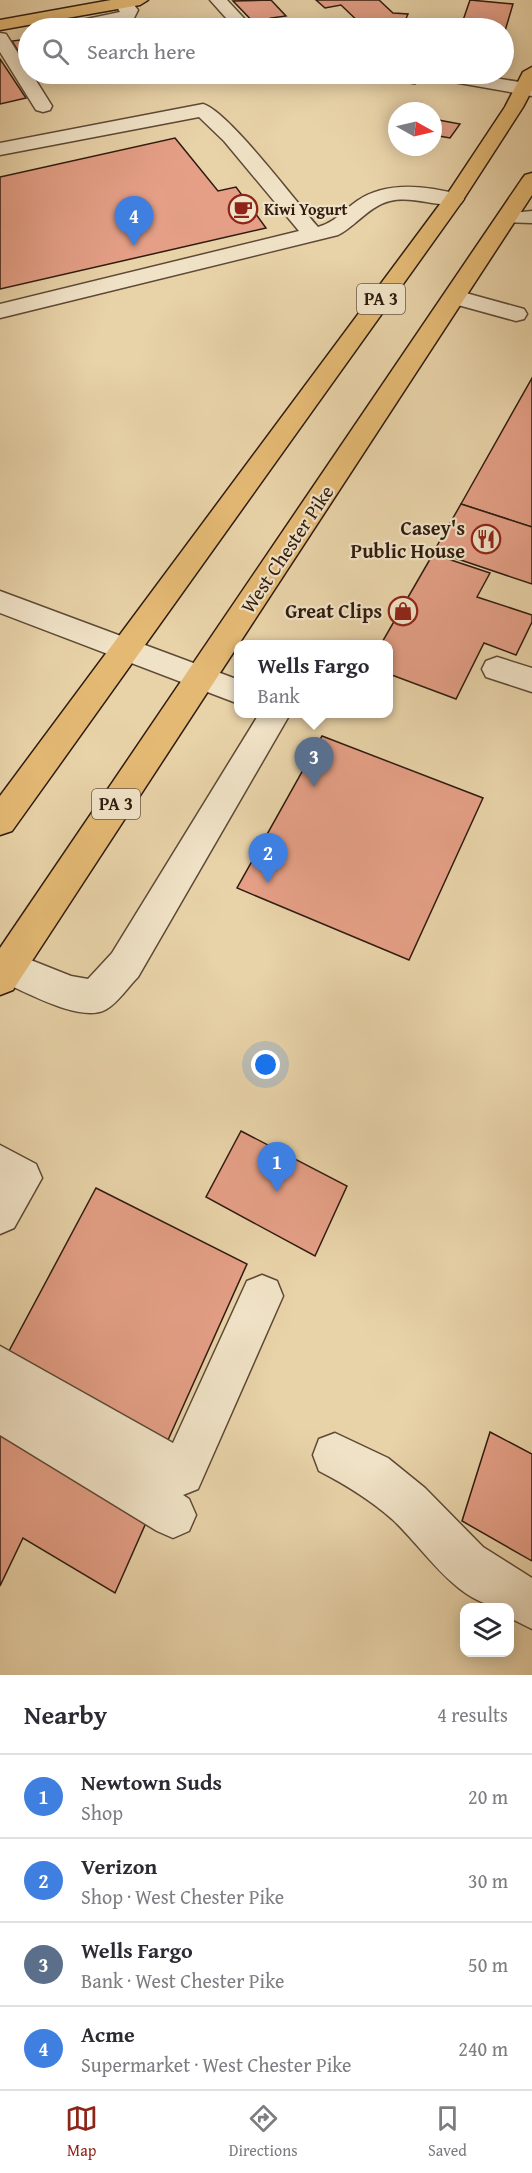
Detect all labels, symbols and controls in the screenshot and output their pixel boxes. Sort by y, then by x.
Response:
search box [18,18,514,84]
icon: search [39,35,72,68]
text: Search here [87,35,196,67]
north arrow [388,102,442,156]
cafe icon: Kiwi Yogurt [227,193,259,225]
pin: 4 [114,196,154,246]
place label: Kiwi Yogurt [264,197,348,221]
road number: PA 3 [357,284,405,314]
street label: West Chester Pike [233,479,340,619]
place label: Casey's Public House [351,513,465,565]
restaurant icon: Casey's Public House [470,523,502,555]
shop icon: Great Clips [387,595,419,627]
place label: Great Clips [285,596,382,625]
popup [234,640,393,718]
text: Wells Fargo [258,649,369,681]
text: Bank [258,681,300,710]
pin: 3 [294,738,334,787]
road number: PA 3 [92,789,140,819]
pin: 2 [248,834,288,883]
your location [251,1050,280,1079]
pin: 1 [258,1142,296,1192]
map controls [460,1603,514,1657]
button: layers [460,1603,514,1657]
text: Nearby [24,1695,107,1734]
text: 4 results [437,1700,508,1729]
text: Newtown Suds [81,1766,222,1798]
text: 1 [38,1782,49,1811]
text: 20 m [468,1782,508,1811]
text: Shop [81,1798,123,1827]
text: Verizon [81,1850,157,1882]
text: 2 [38,1866,49,1895]
text: 30 m [468,1866,508,1895]
text: Shop · West Chester Pike [81,1882,284,1911]
text: Wells Fargo [81,1934,193,1966]
text: 3 [38,1950,49,1979]
text: 50 m [468,1950,508,1979]
text: Bank · West Chester Pike [81,1966,284,1995]
text: Acme [81,2018,135,2050]
text: 4 [38,2034,49,2063]
text: 240 m [458,2034,508,2063]
text: Supermarket · West Chester Pike [81,2050,351,2079]
tab: Map [65,2102,98,2162]
tab: Directions [229,2102,298,2162]
tab: Saved [428,2102,467,2162]

